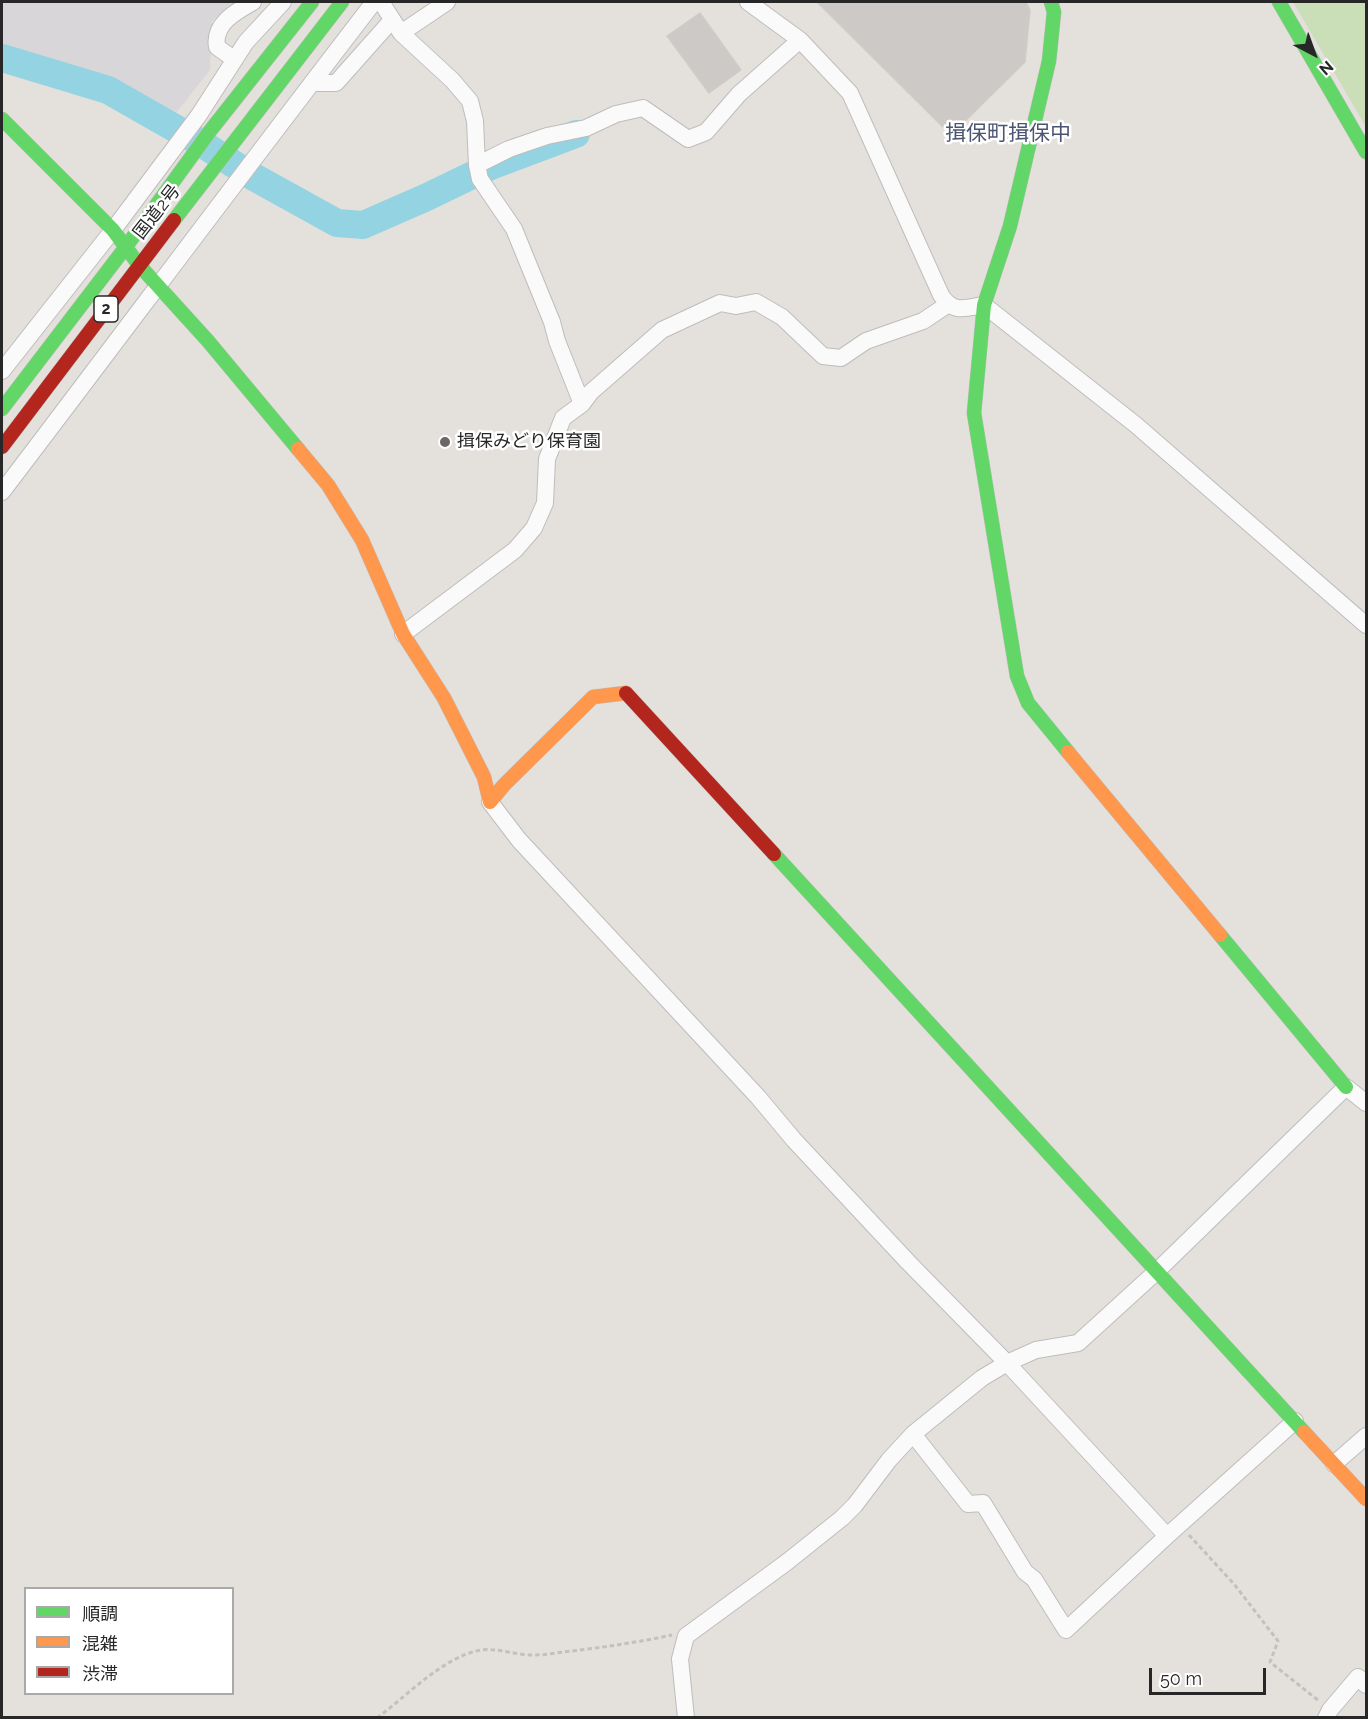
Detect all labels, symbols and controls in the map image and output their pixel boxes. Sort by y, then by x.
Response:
north arrow [1284,24,1344,84]
text: N [1315,57,1337,79]
district label: 揖保町揖保中 [945,121,1071,147]
street label: 国道2号 [129,180,185,244]
road number: 2 [94,296,118,322]
place label: 揖保みどり保育園 [457,431,601,453]
marker: 揖保みどり保育園 [438,435,452,449]
legend [24,1587,234,1695]
text: 順調 [82,1603,118,1624]
text: 混雑 [82,1633,118,1654]
scale bar [1152,1656,1269,1694]
text: 渋滞 [82,1663,118,1684]
text: 50 m [1160,1668,1202,1689]

